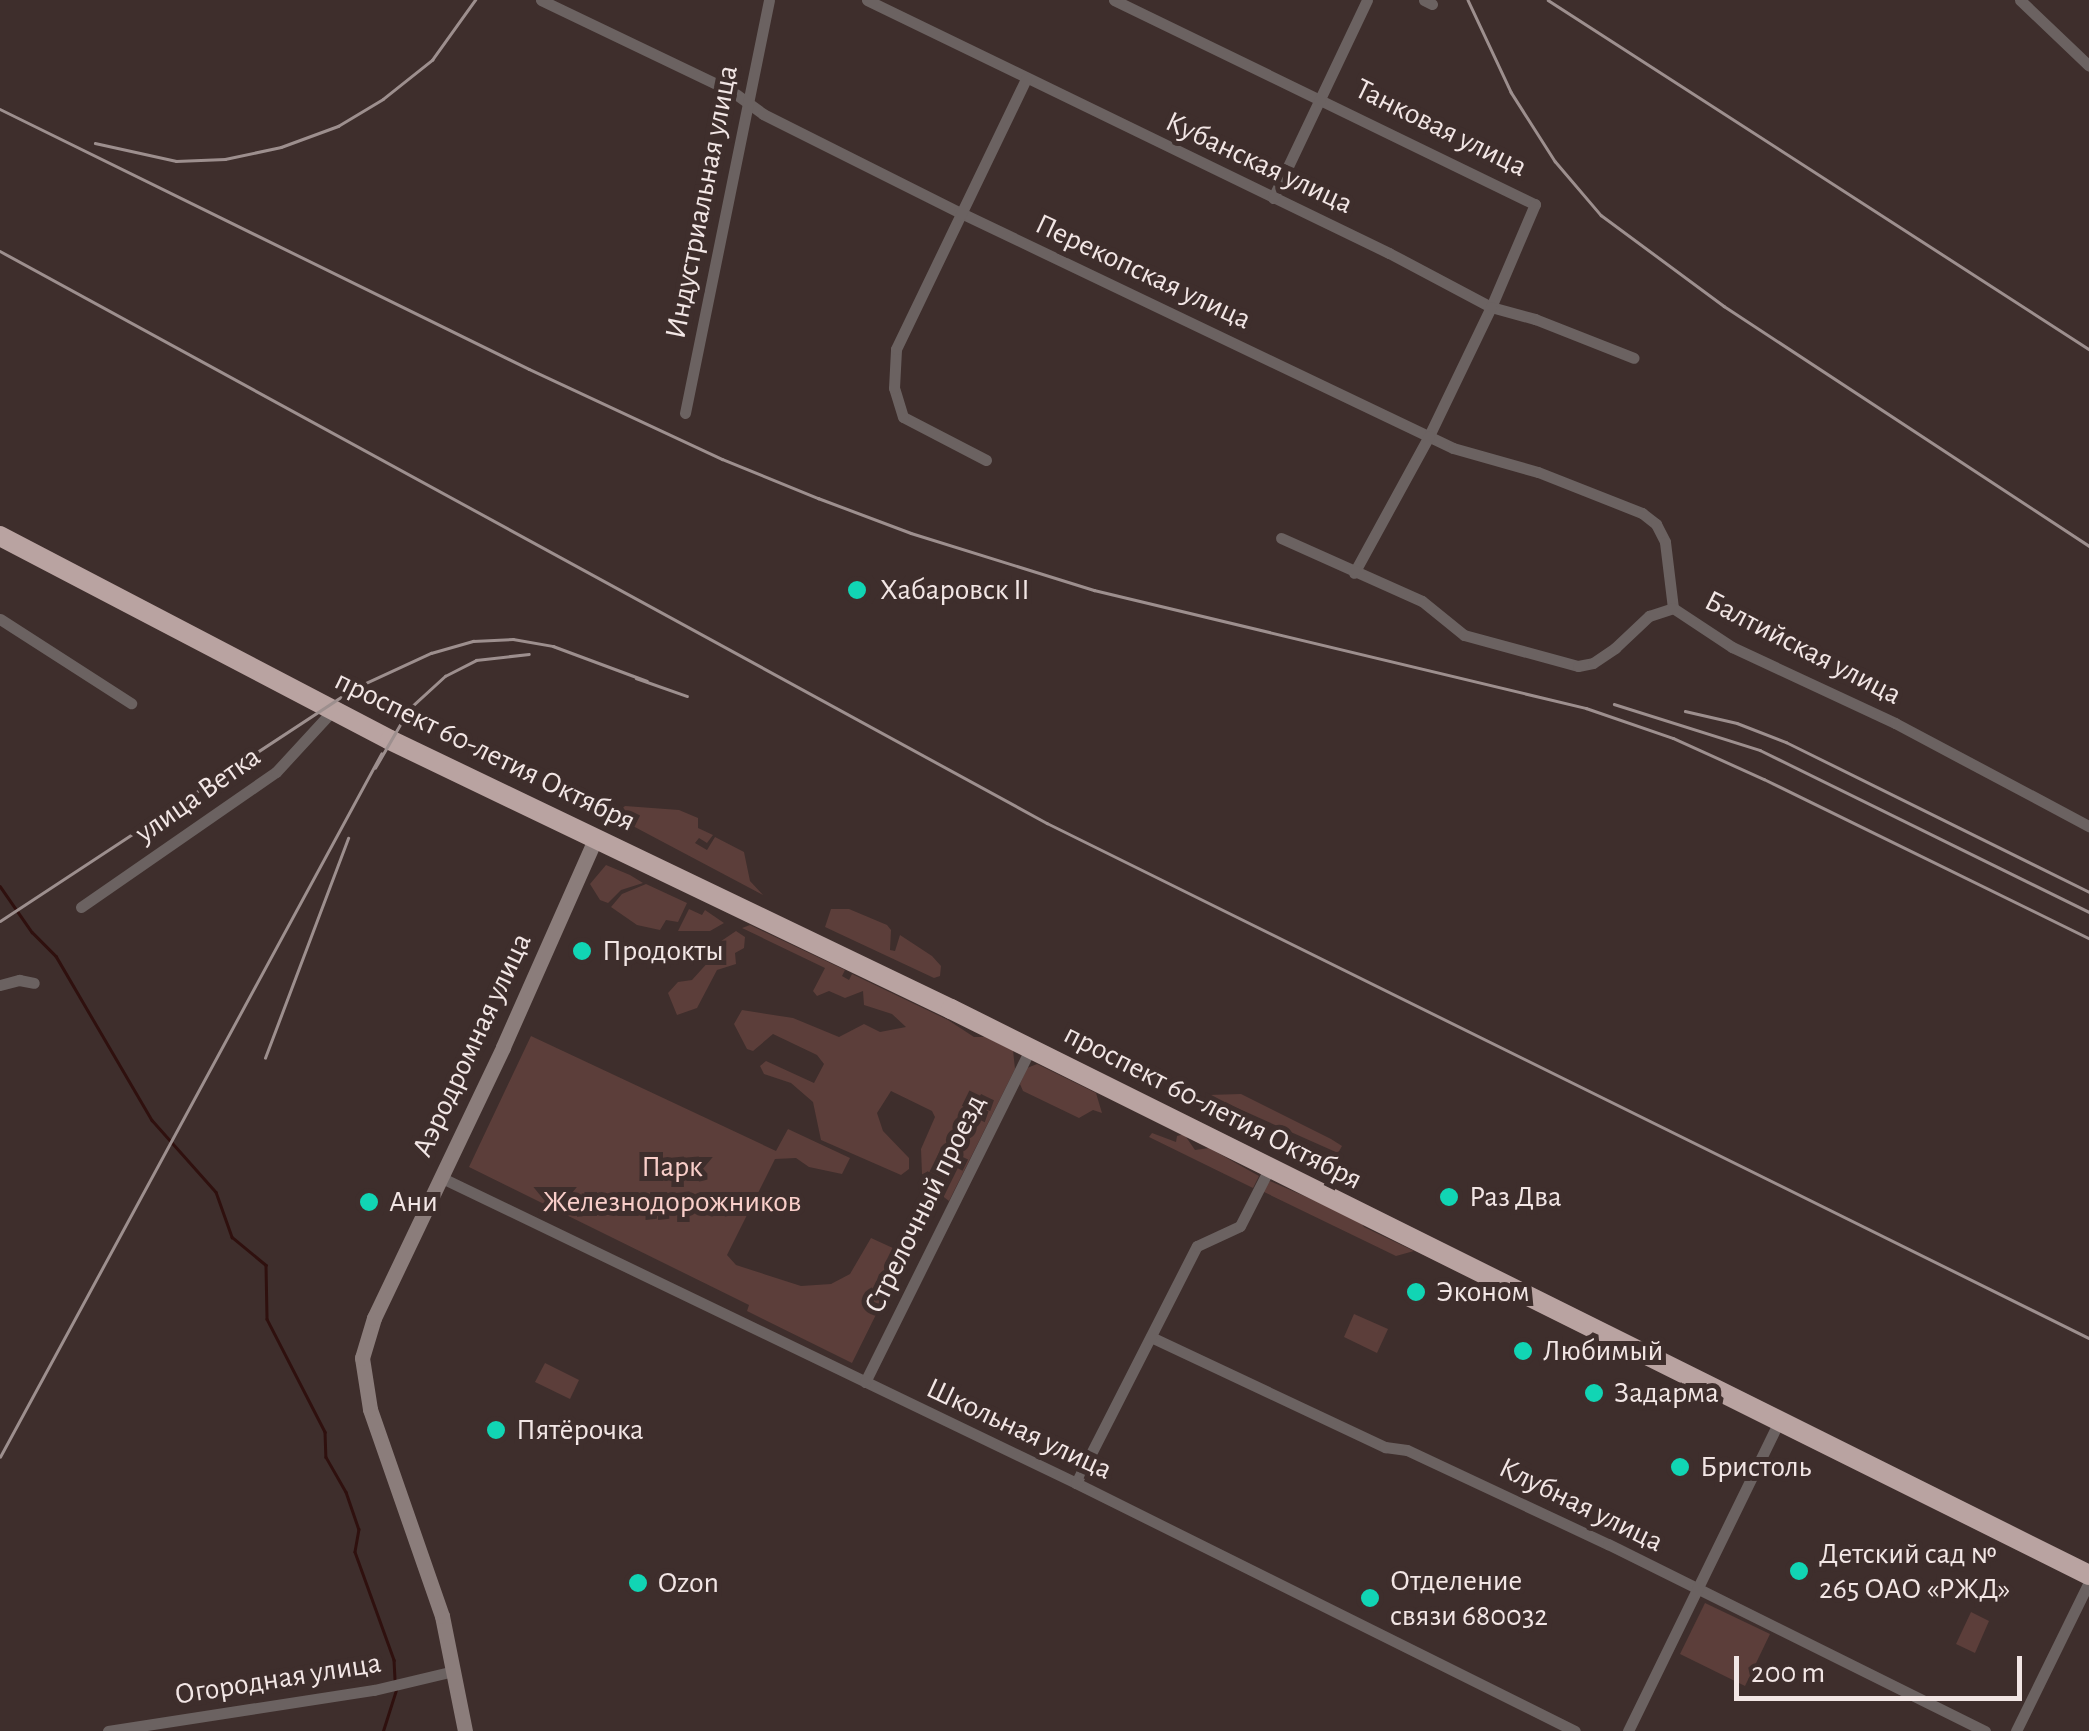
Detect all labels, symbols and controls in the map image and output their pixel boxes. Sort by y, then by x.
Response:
street label: Индустриальная улица [658,62,746,342]
street label: Танковая улица [1349,71,1533,185]
street label: Кубанская улица [1160,104,1358,222]
street label: Перекопская улица [1029,206,1257,338]
place label: Хабаровск II [880,572,1030,608]
marker: Хабаровск II [844,577,870,603]
street label: Балтийская улица [1699,583,1907,713]
street label: проспект 60-летия Октября [329,662,641,840]
street label: улица Ветка [129,739,267,851]
street label: Аэродромная улица [404,927,540,1163]
place label: Продокты [602,933,724,969]
marker: Продокты [571,940,593,962]
street label: проспект 60-летия Октября [1058,1016,1368,1198]
street label: Стрелочный проезд [856,1089,994,1319]
park label: Парк Железнодорожников [543,1149,801,1220]
place label: Раз Два [1469,1179,1562,1215]
place label: Ани [389,1184,438,1220]
marker: Раз Два [1438,1186,1460,1208]
marker: Ани [358,1191,380,1213]
place label: Эконом [1436,1274,1530,1310]
marker: Эконом [1405,1281,1427,1303]
place label: Любимый [1543,1333,1663,1369]
marker: Любимый [1512,1340,1534,1362]
street label: Школьная улица [920,1370,1118,1488]
place label: Задарма [1614,1375,1719,1411]
marker: Задарма [1583,1382,1605,1404]
place label: Пятёрочка [516,1412,644,1448]
marker: Пятёрочка [485,1419,507,1441]
place label: Бристоль [1700,1449,1811,1485]
street label: Клубная улица [1493,1450,1669,1560]
marker: Бристоль [1669,1456,1691,1478]
place label: Детский сад № 265 ОАО «РЖД» [1819,1536,2010,1606]
marker: Детский сад № 265 ОАО «РЖД» [1788,1560,1810,1582]
place label: Отделение связи 680032 [1390,1563,1548,1634]
place label: Ozon [658,1565,719,1601]
marker: Ozon [627,1572,649,1594]
marker: Отделение связи 680032 [1359,1587,1381,1609]
scale bar [1739,1636,2026,1698]
street label: Огородная улица [172,1645,384,1713]
text: 200 m [1751,1658,1825,1688]

